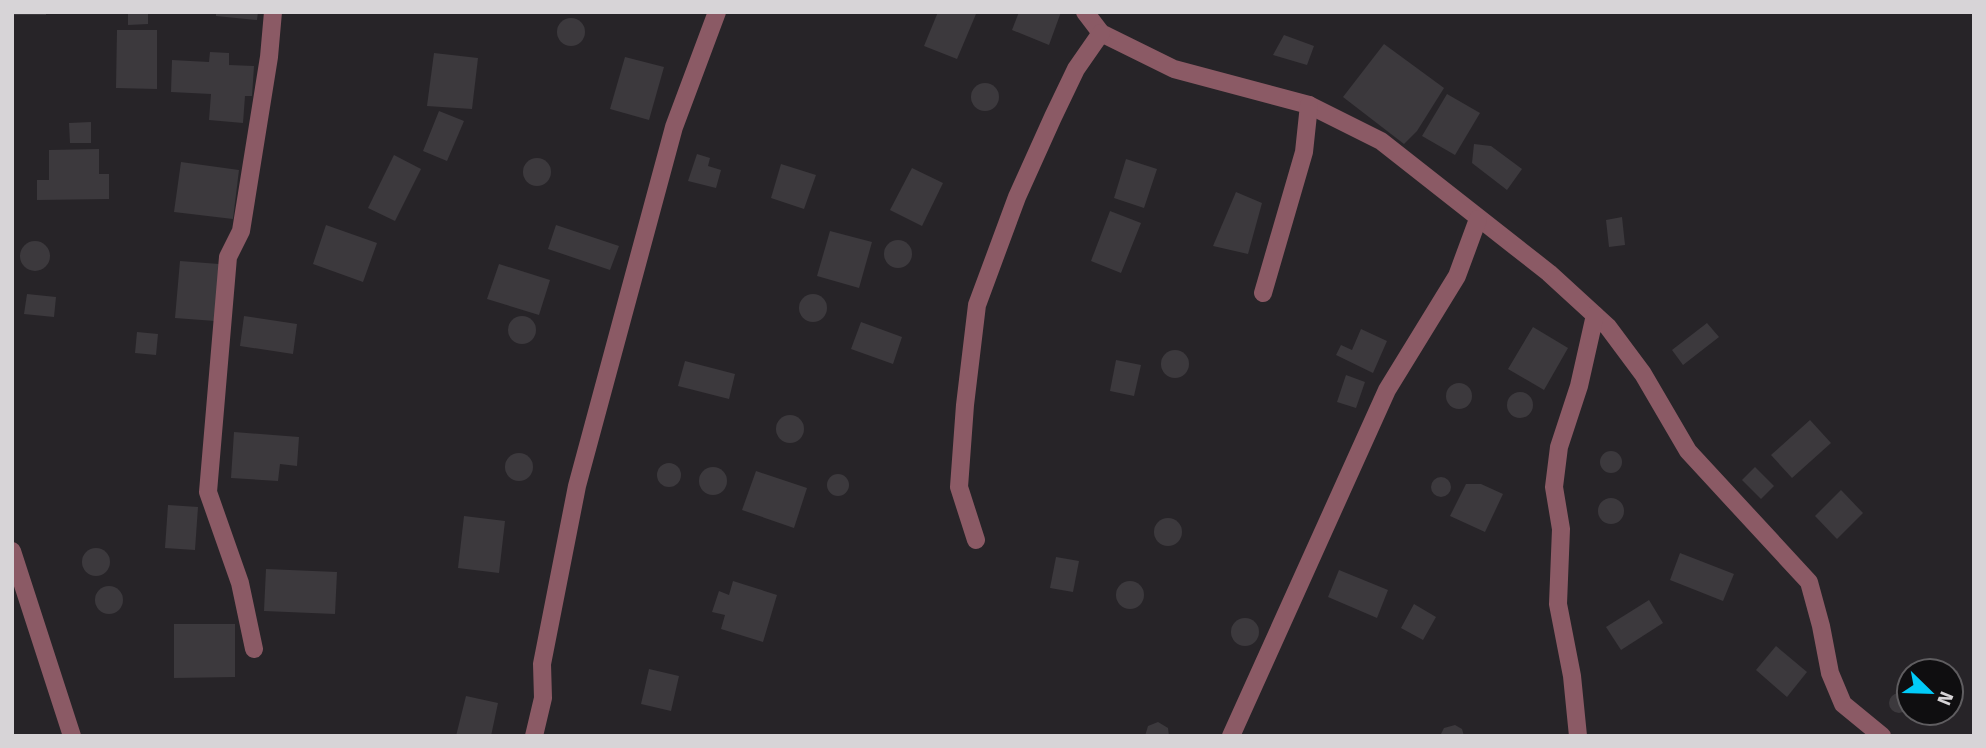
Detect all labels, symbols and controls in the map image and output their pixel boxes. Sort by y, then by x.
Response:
north arrow [1895,657,1965,727]
text: N [1932,688,1958,709]

